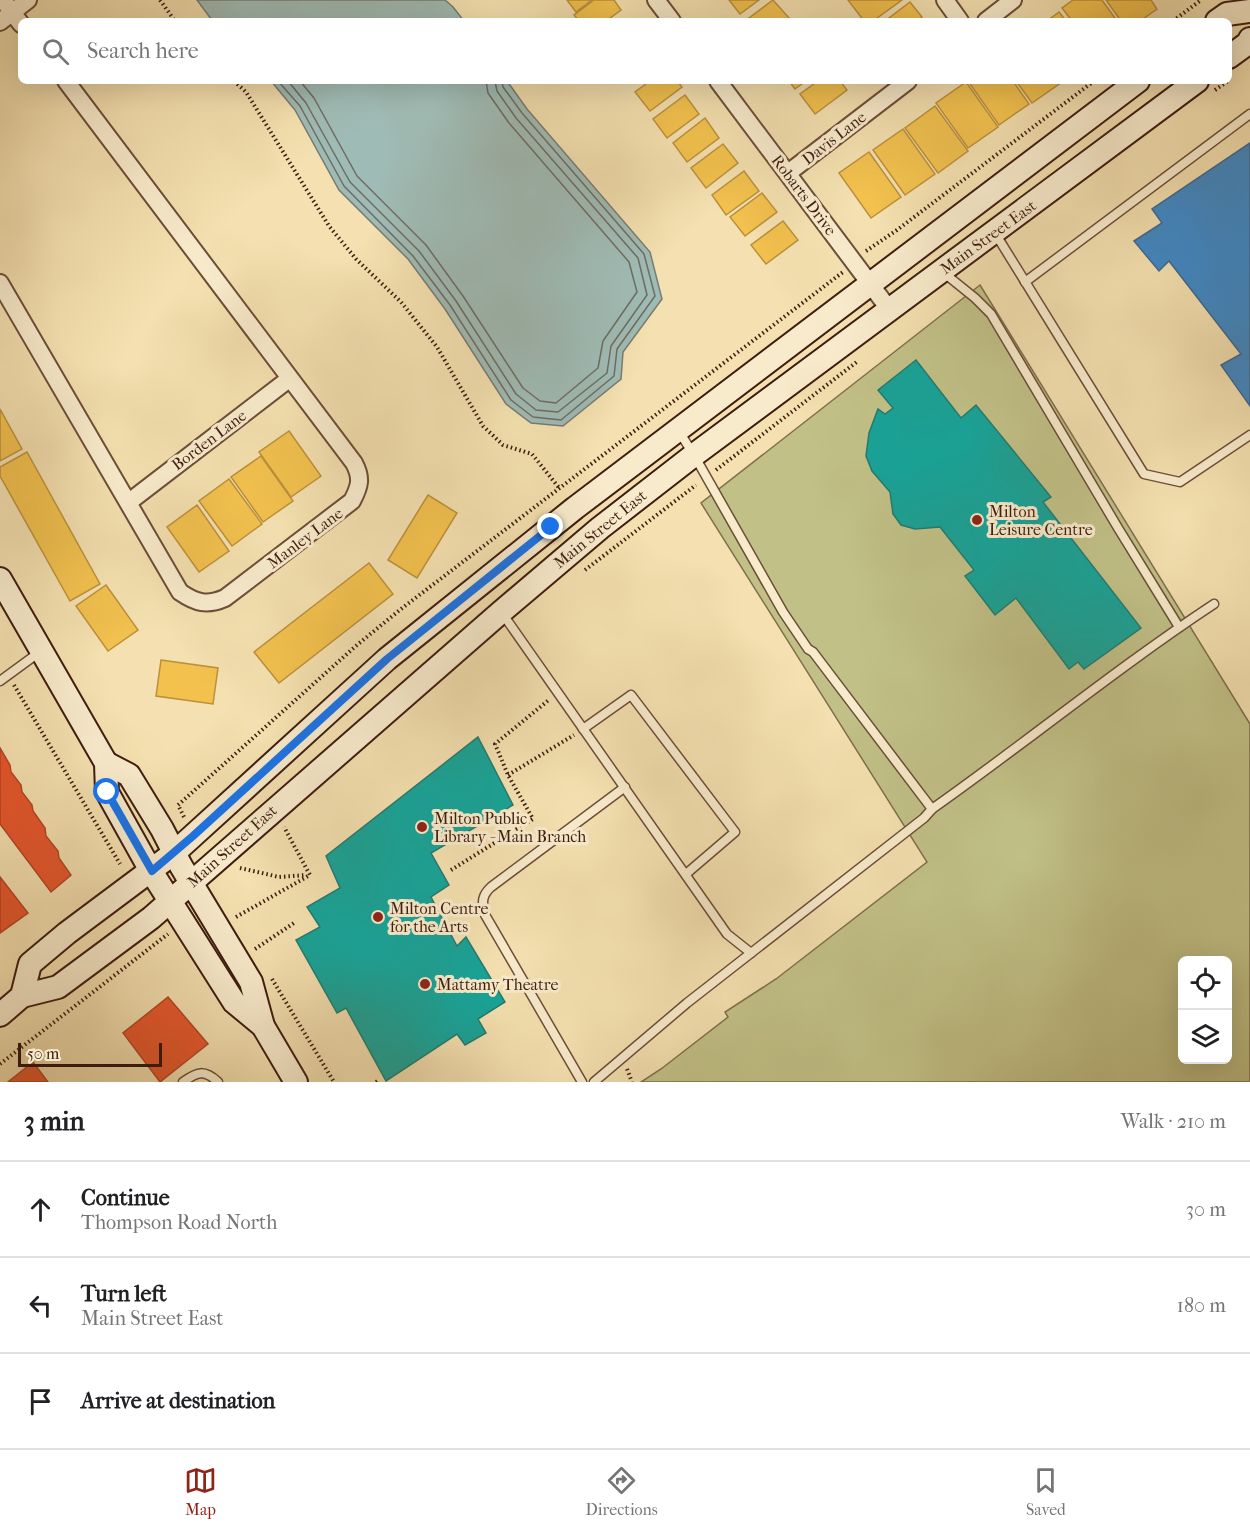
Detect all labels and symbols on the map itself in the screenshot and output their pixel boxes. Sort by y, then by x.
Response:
street label: Davis Lane [798,107,870,169]
street label: Robarts Drive [767,151,841,239]
street label: Main Street East [936,196,1040,278]
street label: Borden Lane [168,406,250,474]
street label: Main Street East [550,486,650,572]
place label: Milton Leisure Centre [989,502,1093,539]
street label: Manley Lane [264,503,347,573]
route end [537,513,563,539]
marker: Milton Leisure Centre [970,513,984,527]
route start [93,778,119,804]
street label: Main Street East [183,801,281,891]
place label: Milton Public Library - Main Branch [434,809,586,846]
marker: Milton Public Library - Main Branch [415,820,429,834]
place label: Milton Centre for the Arts [390,899,488,936]
marker: Milton Centre for the Arts [371,910,385,924]
place label: Mattamy Theatre [437,975,558,994]
marker: Mattamy Theatre [418,977,432,991]
scale bar [18,1040,162,1068]

